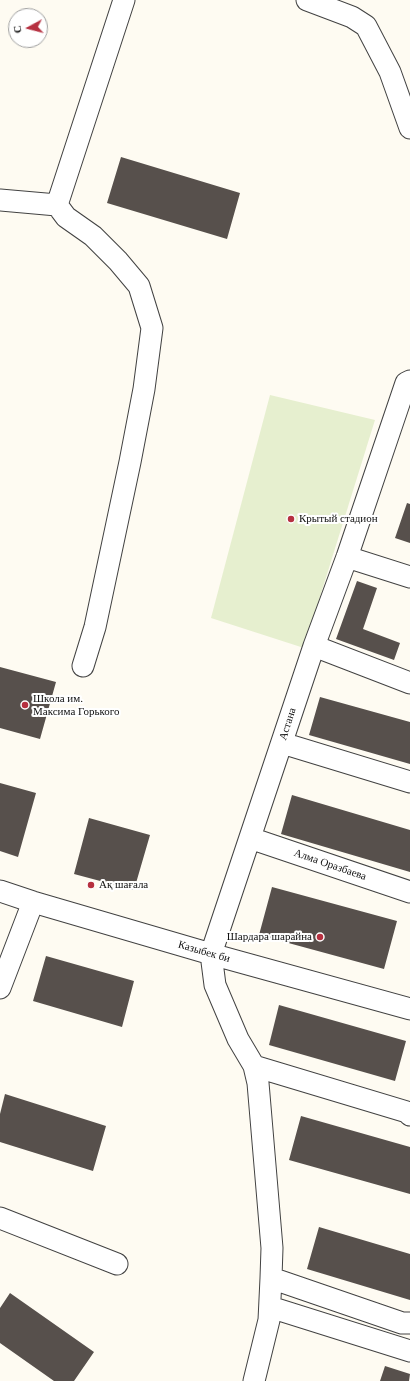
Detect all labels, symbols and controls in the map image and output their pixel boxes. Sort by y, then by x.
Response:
north arrow [8,8,48,48]
text: С [11,25,24,34]
place label: Крытый стадион [299,512,378,526]
marker: Крытый стадион [286,514,296,524]
place label: Школа им. Максима Горького [33,692,119,718]
marker: Школа им. Максима Горького [20,700,30,710]
street label: Астана [277,706,299,742]
street label: Алма Оразбаева [292,846,368,884]
place label: Ақ шағала [99,878,148,892]
marker: Ақ шағала [86,880,96,890]
place label: Шардара шарайна [227,930,312,944]
marker: Шардара шарайна [315,932,325,942]
street label: Казыбек би [176,938,232,966]

